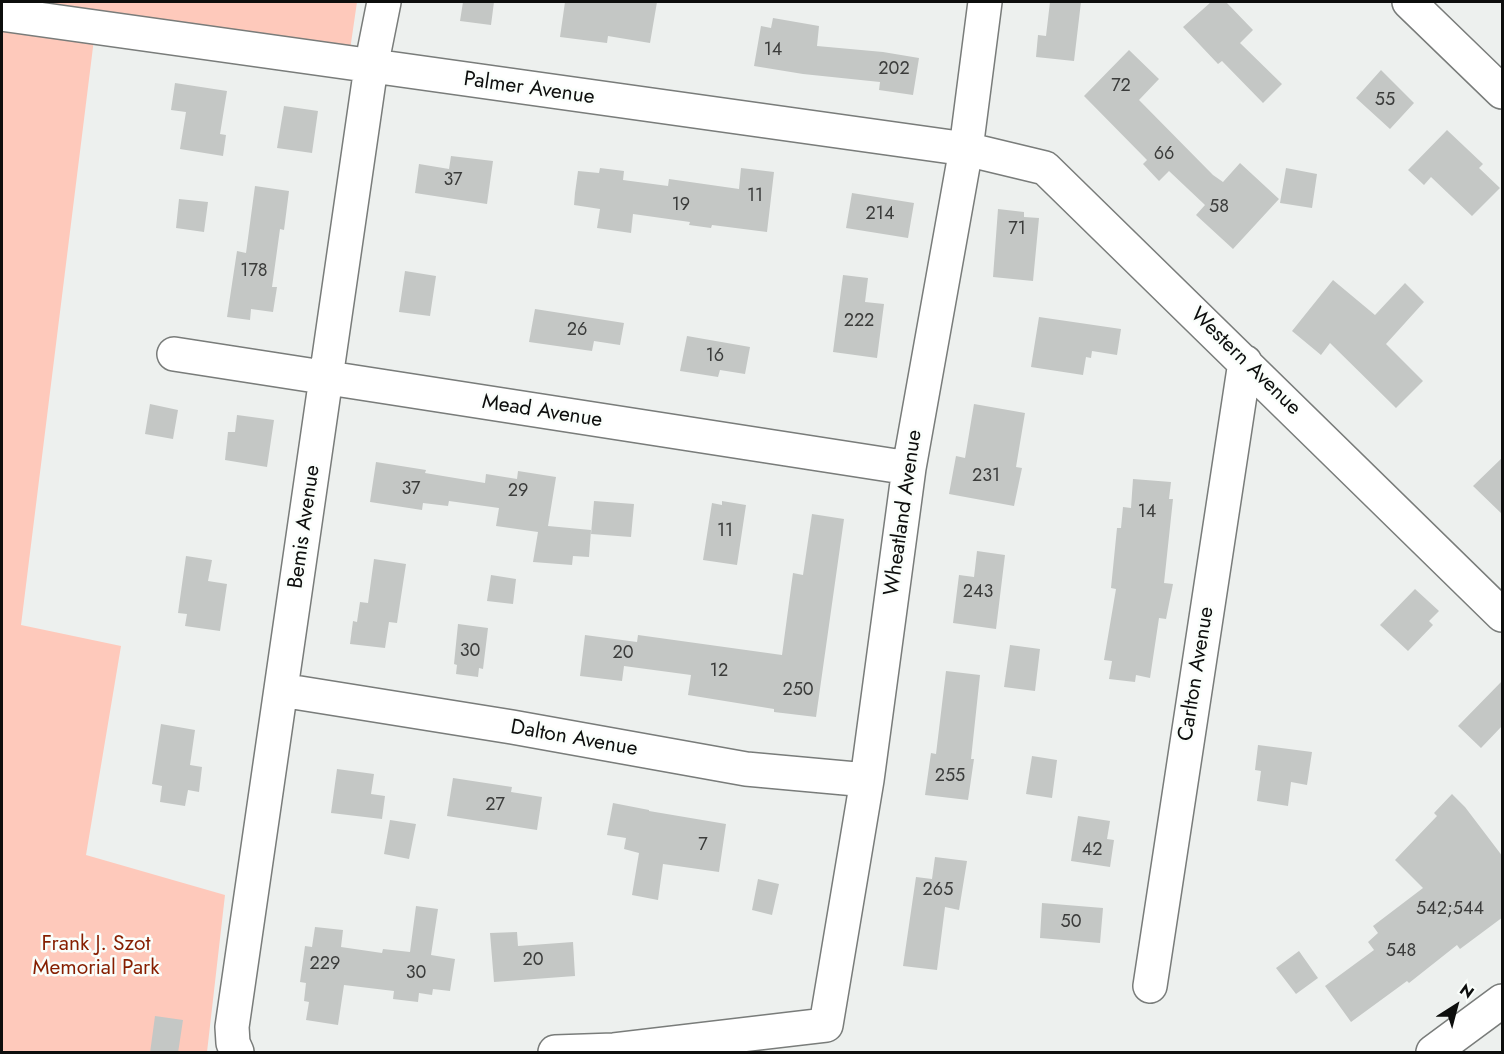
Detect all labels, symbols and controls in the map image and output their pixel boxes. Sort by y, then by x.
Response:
house number: 14 [764,40,782,62]
house number: 202 [878,59,910,81]
street label: Palmer Avenue [462,67,596,111]
house number: 72 [1111,76,1131,98]
house number: 55 [1375,90,1395,112]
house number: 66 [1154,144,1174,166]
house number: 37 [443,170,463,192]
house number: 11 [747,186,763,208]
house number: 19 [672,195,690,217]
house number: 58 [1209,197,1229,219]
house number: 214 [866,204,894,226]
house number: 71 [1008,219,1026,241]
house number: 178 [240,261,268,283]
street label: Western Avenue [1184,303,1306,421]
house number: 222 [844,311,874,333]
house number: 26 [567,320,587,342]
house number: 16 [706,346,724,368]
street label: Mead Avenue [480,390,604,434]
street label: Wheatland Avenue [880,428,928,598]
street label: Bemis Avenue [284,464,326,590]
house number: 231 [972,466,1000,488]
house number: 37 [401,479,421,501]
house number: 29 [508,481,528,503]
house number: 14 [1138,502,1156,524]
house number: 11 [717,521,733,543]
house number: 243 [963,582,993,604]
street label: Carlton Avenue [1174,605,1220,743]
house number: 30 [460,641,480,663]
house number: 20 [612,643,634,665]
house number: 12 [710,661,728,683]
house number: 250 [782,680,814,702]
street label: Dalton Avenue [509,715,639,763]
house number: 255 [935,766,965,788]
house number: 27 [485,795,505,817]
house number: 7 [698,835,708,857]
house number: 42 [1082,840,1102,862]
house number: 265 [923,880,953,902]
house number: 542;544 [1416,899,1484,921]
house number: 50 [1061,912,1081,934]
park label: Frank J. Szot Memorial Park [33,932,159,982]
house number: 548 [1386,941,1416,963]
house number: 20 [522,950,544,972]
house number: 229 [310,954,340,976]
house number: 30 [406,963,426,985]
north arrow [1426,976,1486,1036]
text: N [1455,978,1479,1004]

